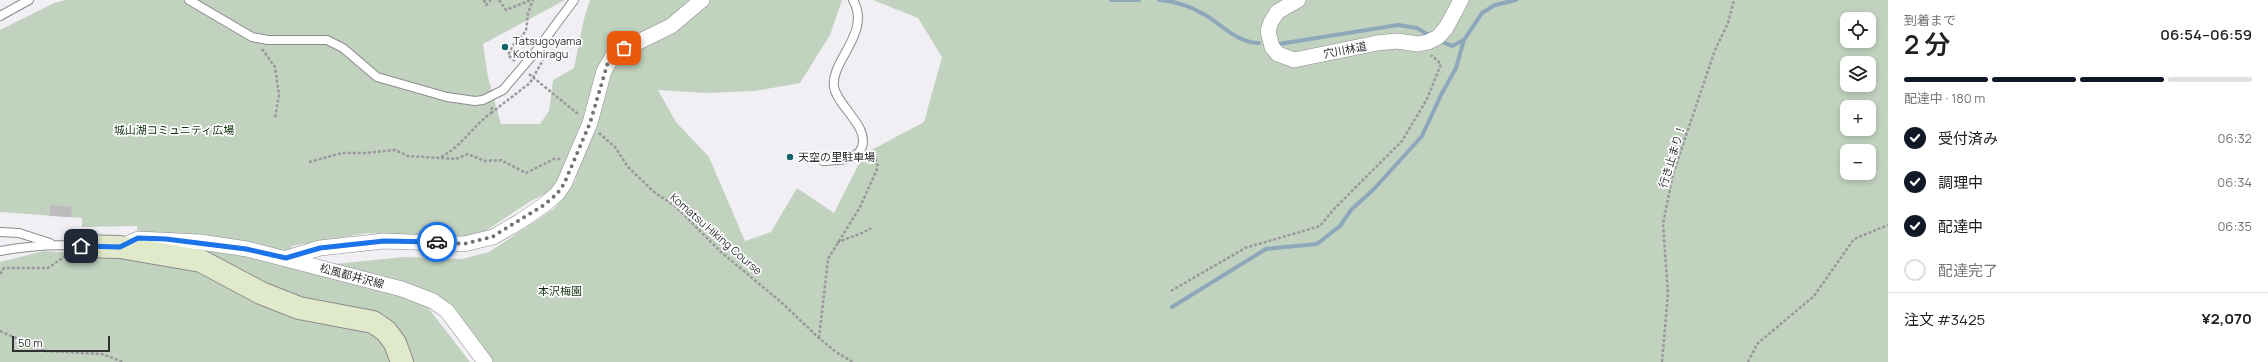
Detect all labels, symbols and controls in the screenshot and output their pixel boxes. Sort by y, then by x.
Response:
text: 到着まで [1904,11,1956,29]
map controls [1840,12,1876,180]
button: locate [1840,12,1876,48]
text: 06:54–06:59 [2160,24,2252,45]
text: 2 分 [1904,26,1950,62]
pin [607,31,641,65]
place label: Tatsugoyama Kotohiragu [513,33,582,61]
icon: bag [613,37,635,59]
street label: 穴川林道 [1322,38,1368,61]
marker: Tatsugoyama Kotohiragu [500,42,510,52]
button: layers [1840,56,1876,92]
text: 配達中 · 180 m [1904,89,1985,107]
button: + [1840,100,1876,136]
park label: 城山湖コミュニティ広場 [114,122,234,137]
street label: 行き止まり！ [1655,122,1688,190]
icon: check [1904,127,1926,149]
text: 受付済み [1938,128,1998,149]
text: 06:32 [2218,129,2252,147]
button: − [1840,144,1876,180]
place label: 天空の里駐車場 [798,149,875,164]
marker: 天空の里駐車場 [785,152,795,162]
icon: check [1904,171,1926,193]
text: 調理中 [1938,172,1983,193]
text: 06:34 [2217,173,2252,191]
street label: Komatsu Hiking Course [667,190,766,278]
icon: check [1904,215,1926,237]
text: 配達中 [1938,216,1983,237]
text: 06:35 [2217,217,2252,235]
courier [417,222,457,262]
pin [64,229,98,263]
icon: car [426,231,448,253]
icon: home [70,235,92,257]
street label: 松風都井沢線 [318,260,386,291]
text: 配達完了 [1938,260,1998,281]
park label: 本沢梅園 [538,283,582,298]
text: ¥2,070 [2202,308,2252,329]
text: 注文 #3425 [1904,309,1985,330]
scale bar [12,334,110,353]
text: 50 m [18,335,43,350]

